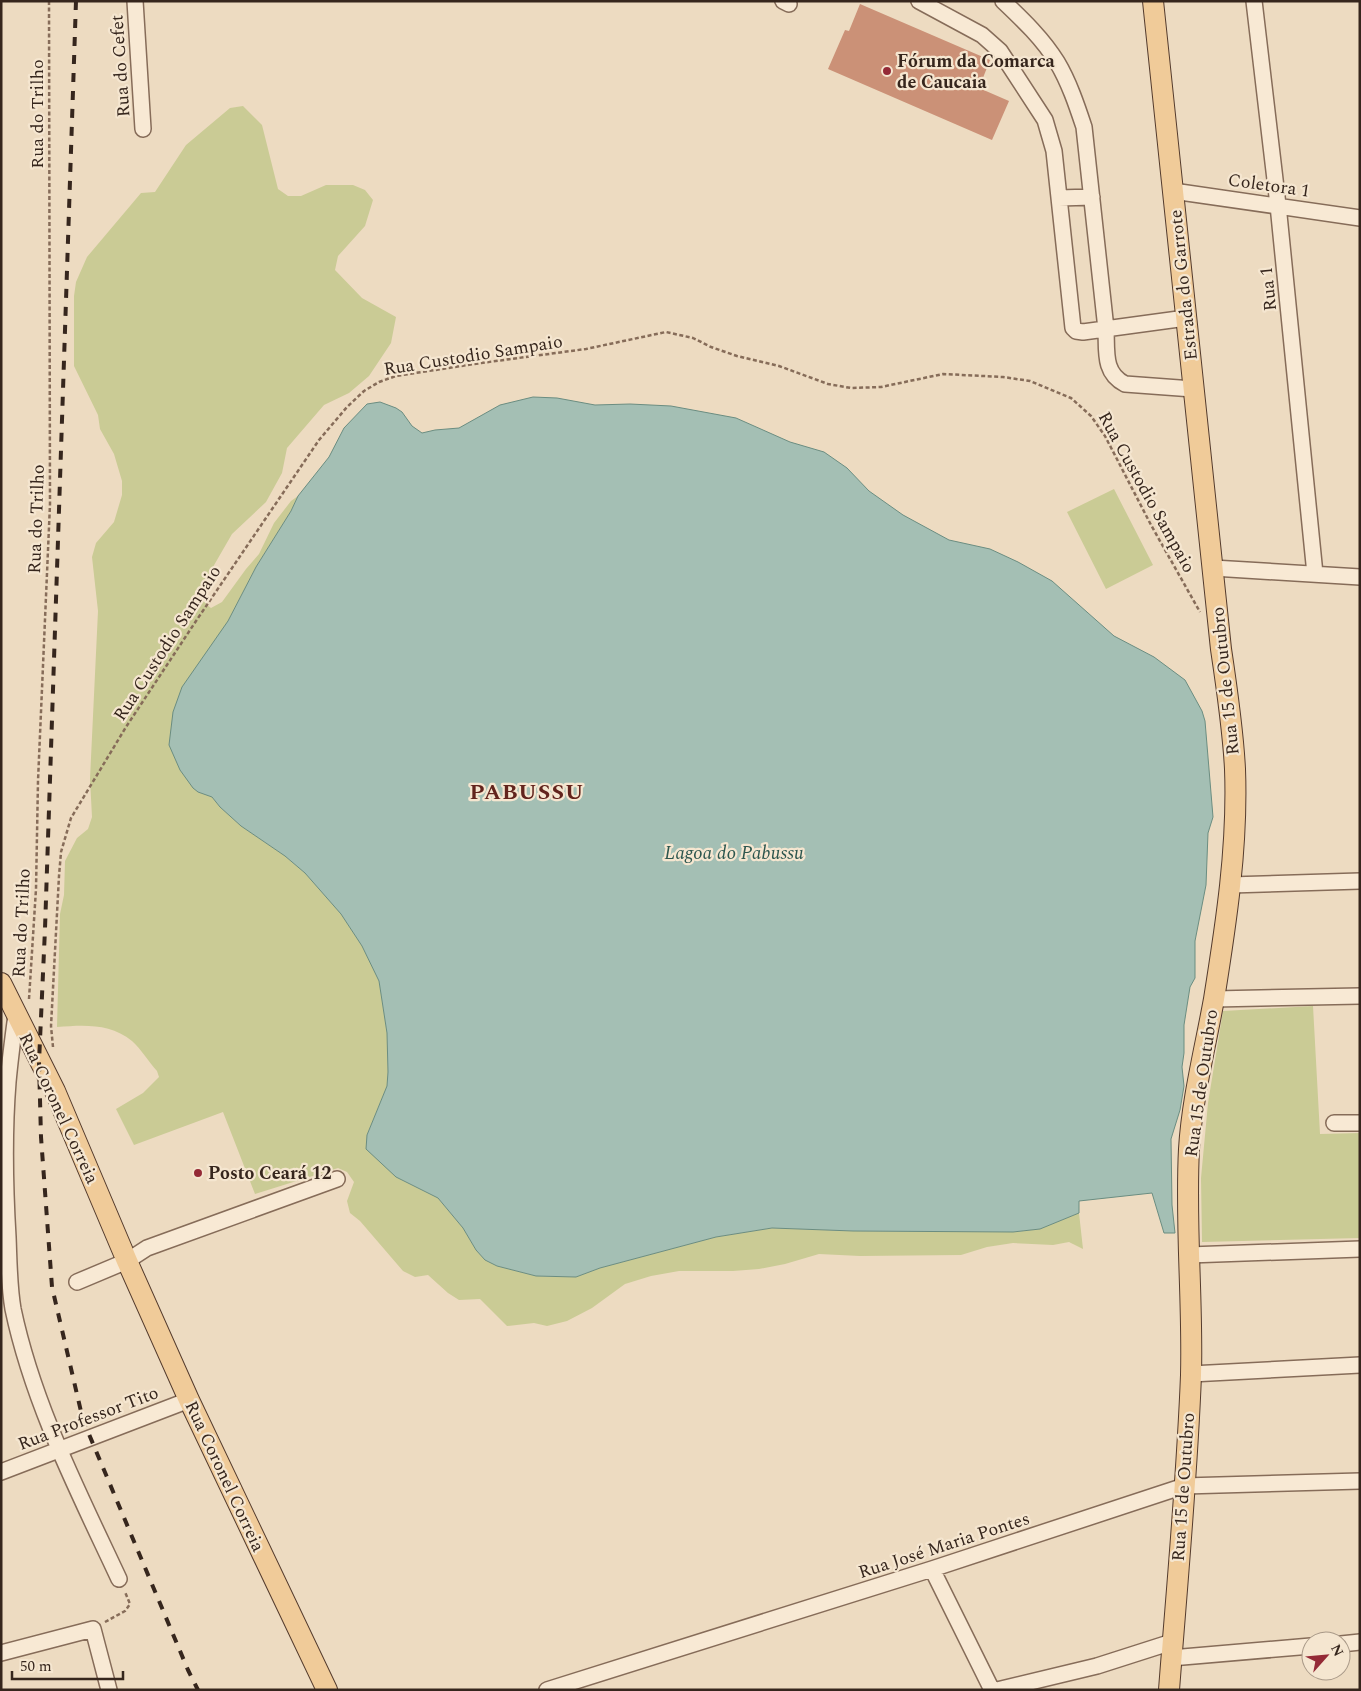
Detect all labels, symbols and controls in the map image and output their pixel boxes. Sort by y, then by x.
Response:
street label: Rua do Cefet [103,14,138,118]
place label: Fórum da Comarca de Caucaia [897,48,1056,96]
street label: Rua do Trilho [24,59,51,169]
marker: Fórum da Comarca de Caucaia [881,65,893,77]
street label: Coletora 1 [1226,166,1312,205]
street label: Estrada do Garrote [1162,208,1205,362]
street label: Rua 1 [1253,266,1284,312]
street label: Rua Custodio Sampaio [382,328,564,383]
street label: Rua Custodio Sampaio [1091,407,1202,578]
street label: Rua do Trilho [21,464,52,574]
street label: Rua Custodio Sampaio [107,560,228,726]
street label: Rua 15 de Outubro [1204,605,1247,757]
district label: PABUSSU [470,776,584,809]
water label: Lagoa do Pabussu [664,839,804,868]
street label: Rua do Trilho [5,868,38,978]
street label: Rua 15 de Outubro [1178,1007,1225,1159]
street label: Rua Coronel Correia [12,1028,106,1188]
place label: Posto Ceará 12 [208,1160,332,1187]
marker: Posto Ceará 12 [192,1167,204,1179]
street label: Rua Professor Tito [14,1379,163,1458]
street label: Rua Coronel Correia [178,1396,272,1556]
street label: Rua 15 de Outubro [1165,1412,1202,1562]
street label: Rua José Maria Pontes [855,1505,1033,1586]
north arrow [1301,1631,1351,1681]
text: N [1325,1640,1349,1660]
scale bar [12,1648,124,1680]
text: 50 m [20,1655,52,1678]

